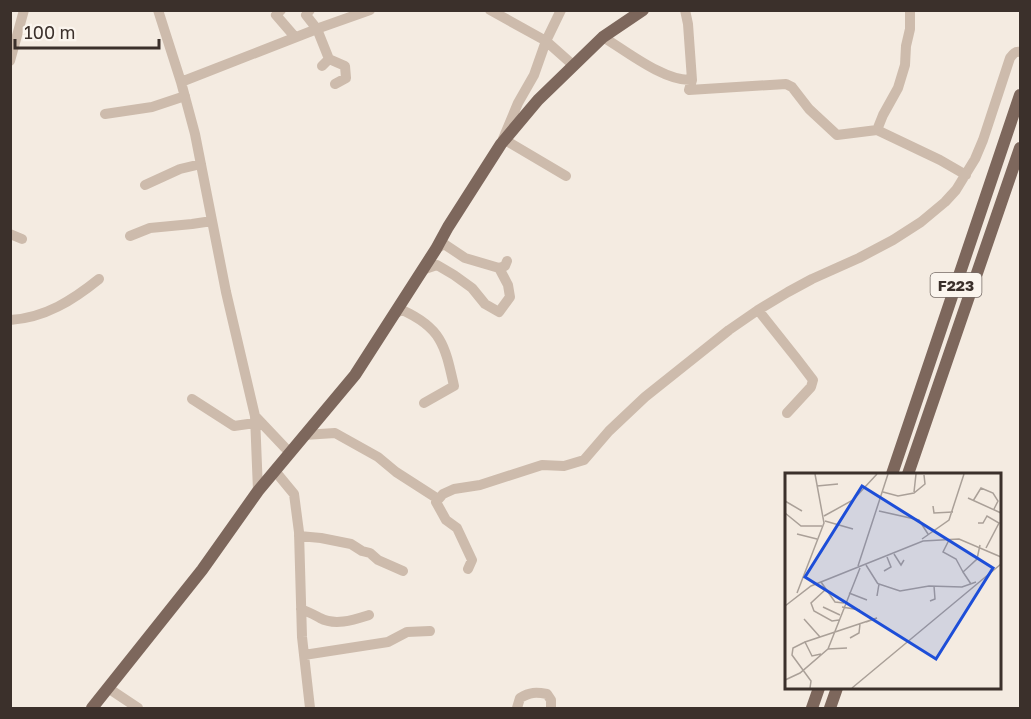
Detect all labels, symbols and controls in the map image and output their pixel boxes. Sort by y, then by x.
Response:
scale bar [15,12,159,50]
text: 100 m [24,21,75,43]
road number: F223 [930,273,982,297]
inset map [785,473,1001,689]

